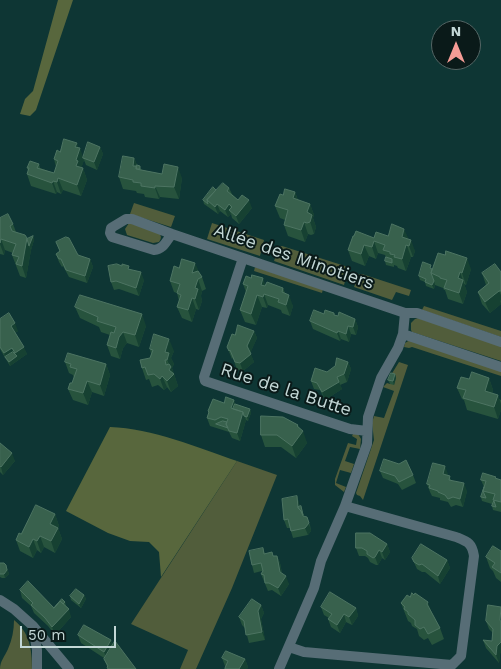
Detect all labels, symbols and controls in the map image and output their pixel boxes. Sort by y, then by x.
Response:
north arrow [431,20,481,70]
text: N [451,23,461,39]
street label: Allée des Minotiers [211,219,377,295]
street label: Rue de la Butte [218,359,354,421]
scale bar [22,616,119,648]
text: 50 m [28,626,65,644]

